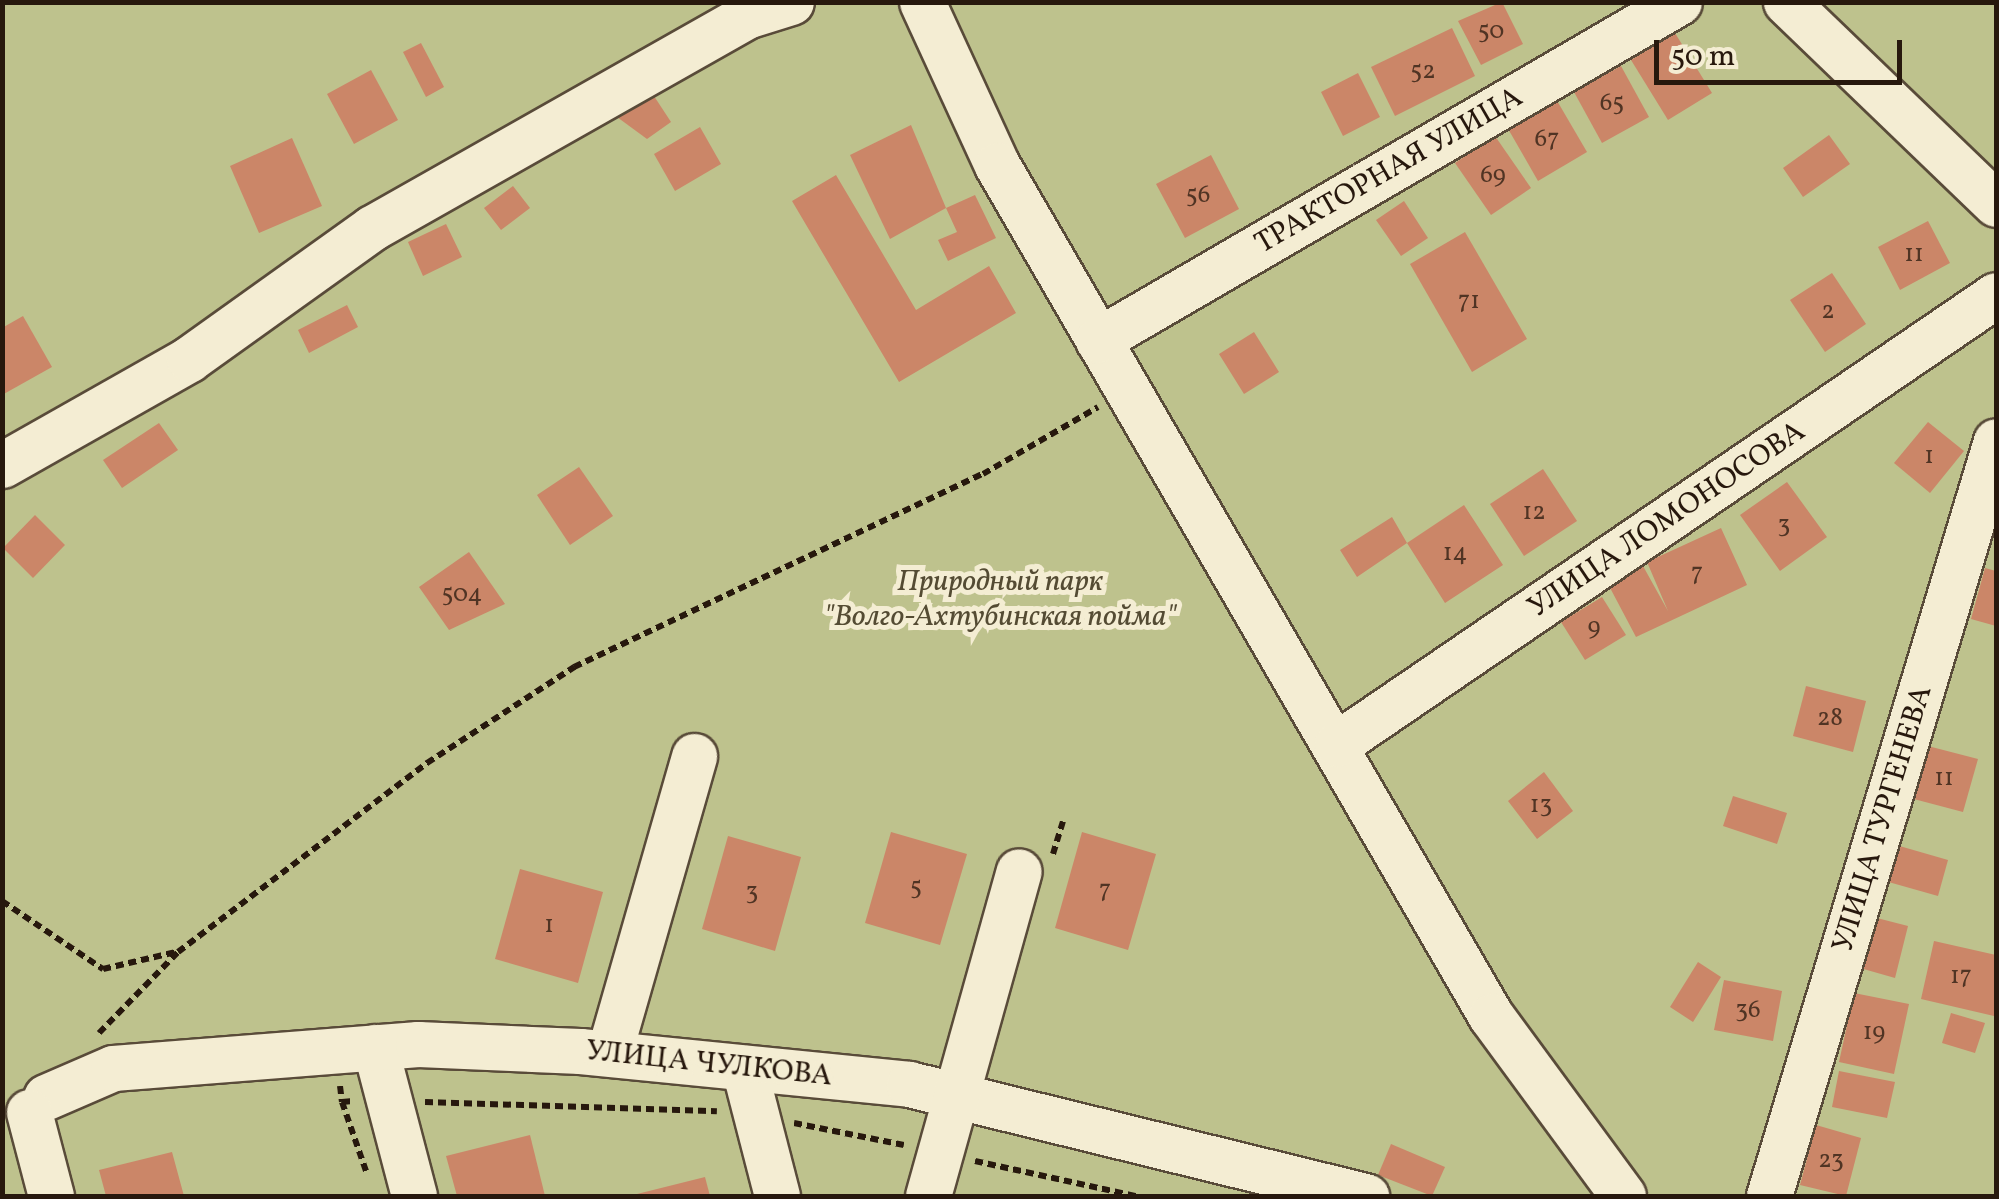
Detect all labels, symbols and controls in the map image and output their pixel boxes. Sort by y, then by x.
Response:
house number: 50 [1478,17,1504,47]
scale bar [1659,20,1906,82]
text: 50 m [1671,36,1735,78]
house number: 52 [1410,57,1436,87]
street label: ТРАКТОРНАЯ УЛИЦА [1249,80,1529,262]
house number: 65 [1600,89,1624,119]
house number: 67 [1535,125,1559,155]
house number: 69 [1480,161,1506,191]
house number: 56 [1186,181,1210,211]
house number: 11 [1904,240,1924,270]
house number: 71 [1458,287,1480,317]
house number: 2 [1821,297,1835,327]
street label: УЛИЦА ЛОМОНОСОВА [1522,414,1812,626]
house number: 1 [1924,442,1934,472]
house number: 12 [1522,498,1546,528]
house number: 3 [1778,511,1790,541]
house number: 14 [1443,539,1467,569]
house number: 7 [1691,559,1703,589]
park label: Природный парк "Волго-Ахтубинская пойма" [824,564,1176,634]
house number: 504 [442,580,482,610]
house number: 9 [1588,613,1600,643]
street label: УЛИЦА ТУРГЕНЕВА [1825,681,1941,957]
house number: 28 [1817,704,1843,734]
house number: 11 [1934,764,1954,794]
house number: 13 [1530,791,1552,821]
house number: 5 [910,873,922,903]
house number: 7 [1099,876,1111,906]
house number: 3 [746,878,758,908]
house number: 1 [544,911,554,941]
house number: 17 [1950,962,1972,992]
house number: 36 [1735,996,1761,1026]
house number: 19 [1863,1018,1885,1048]
street label: УЛИЦА ЧУЛКОВА [584,1033,834,1095]
house number: 23 [1818,1146,1844,1176]

